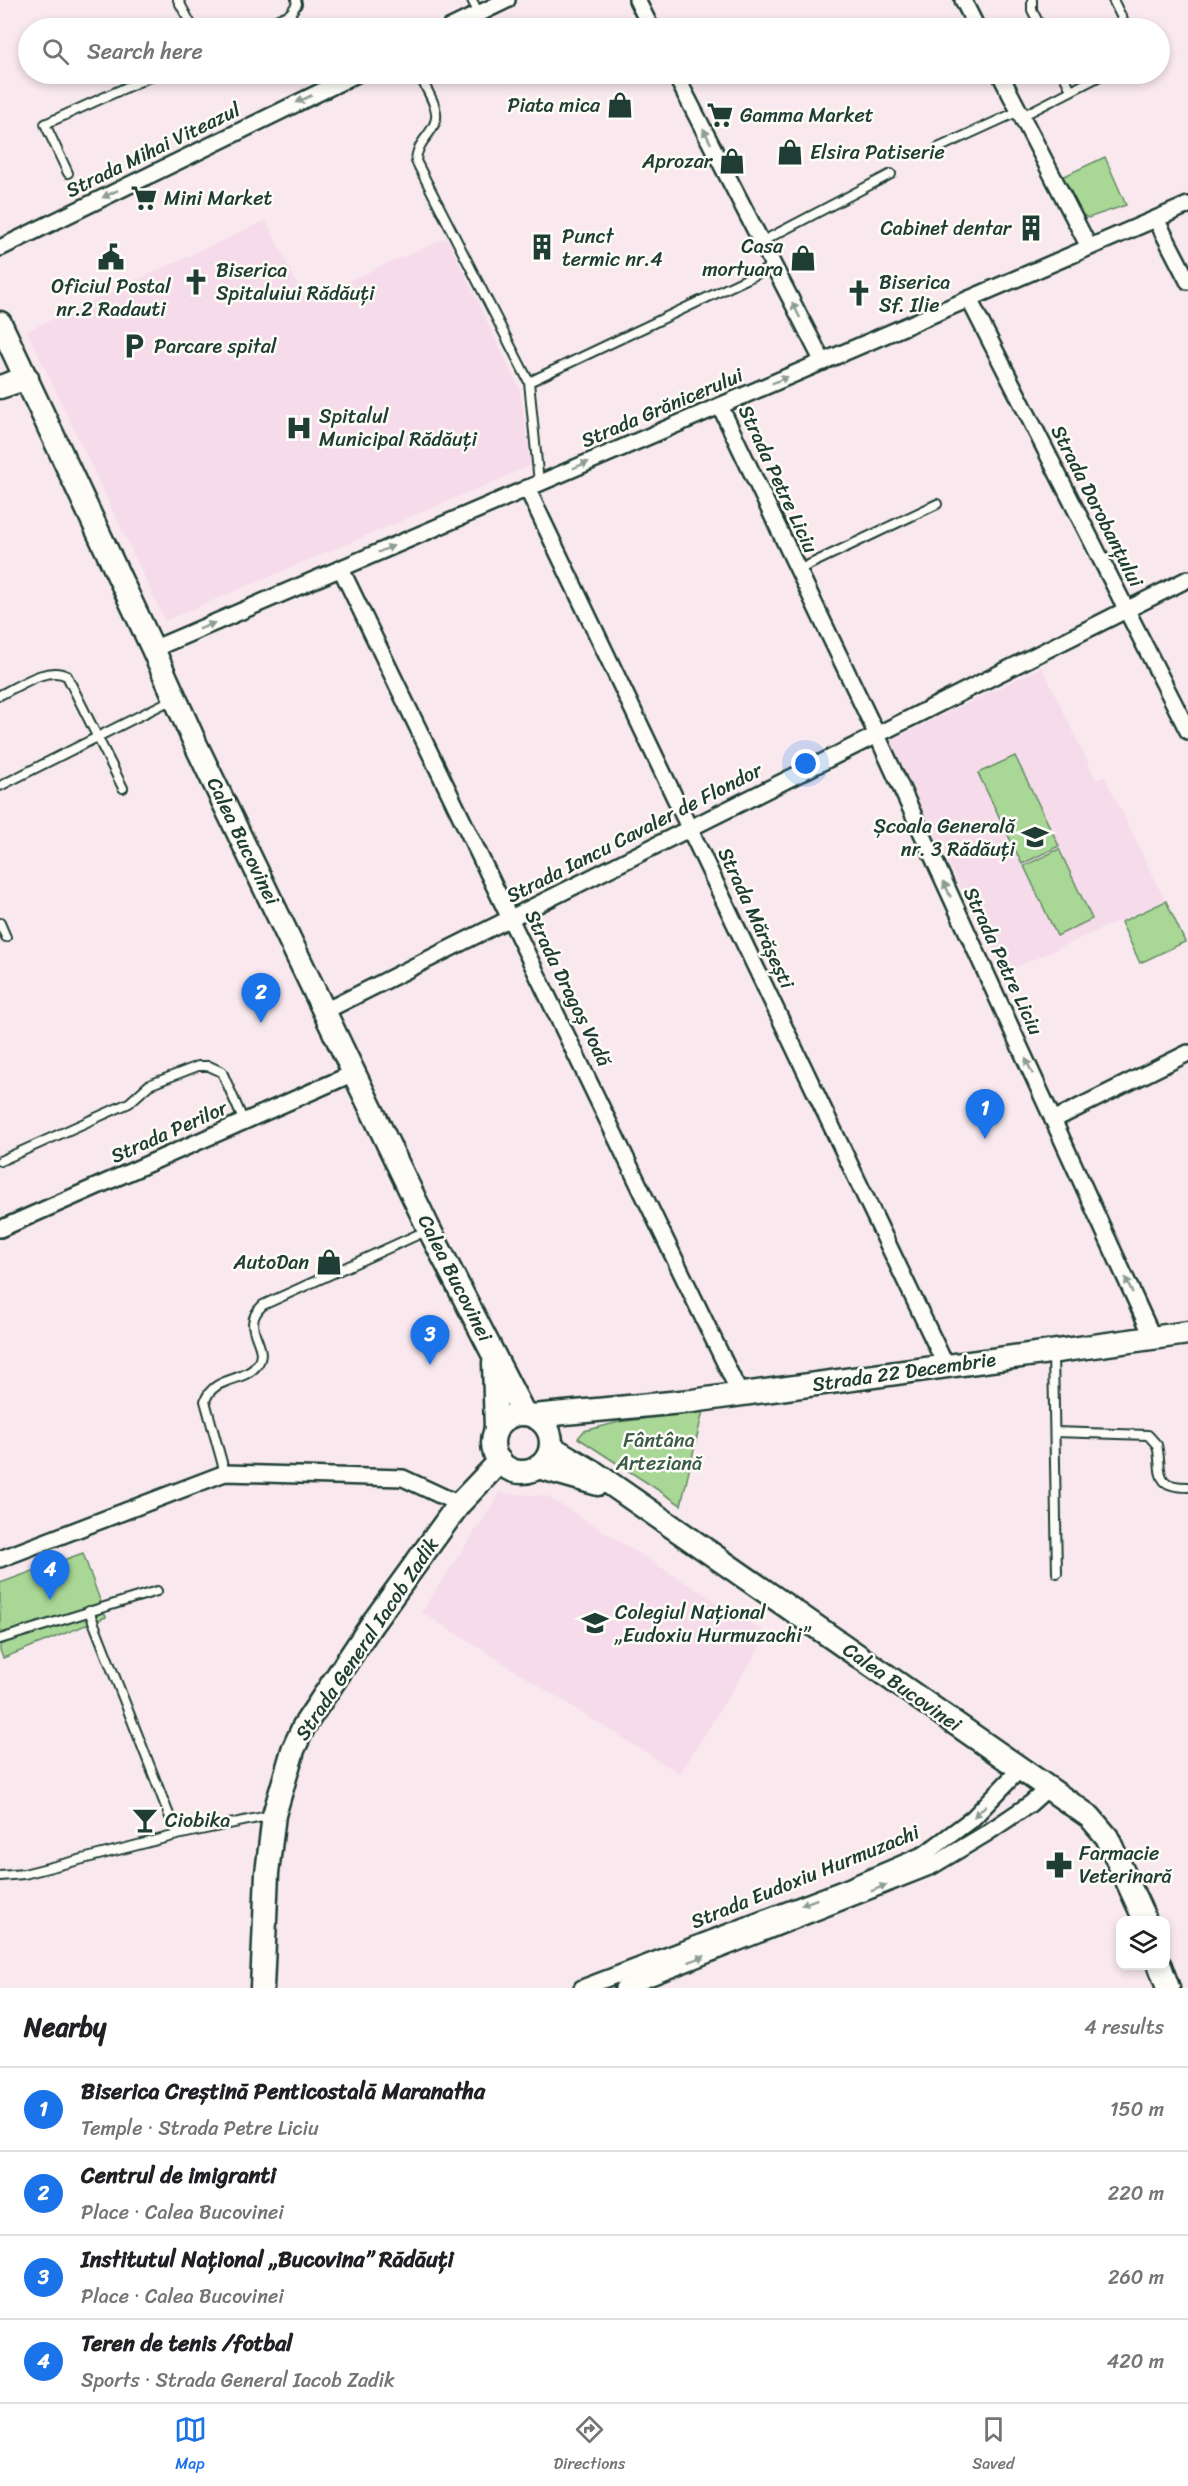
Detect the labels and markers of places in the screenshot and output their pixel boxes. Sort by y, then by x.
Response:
place label: Piata mica [507,88,601,123]
shop icon: Piata mica [605,90,635,120]
place label: Gamma Market [740,98,874,133]
supermarket icon: Gamma Market [705,100,735,130]
place label: Elsira Patiserie [810,135,945,170]
shop icon: Elsira Patiserie [775,137,805,167]
place label: Aprozar [641,144,714,179]
shop icon: Aprozar [717,146,747,176]
place label: Mini Market [164,181,273,216]
supermarket icon: Mini Market [129,183,159,213]
place label: Cabinet dentar [880,211,1013,246]
building icon: Cabinet dentar [1016,213,1046,243]
place label: Punct termic nr.4 [562,219,663,277]
place label: Casa mortuara [702,229,784,287]
building icon: Punct termic nr.4 [527,232,557,262]
public building icon: Oficiul Postal nr.2 Radauti [96,242,126,272]
shop icon: Casa mortuara [788,243,818,273]
place label: Biserica Spitaluiui Rădăuți [216,253,376,311]
place label: Biserica Sf. Ilie [879,265,950,323]
church icon: Biserica Spitaluiui Rădăuți [181,267,211,297]
place label: Oficiul Postal nr.2 Radauti [51,269,172,327]
church icon: Biserica Sf. Ilie [844,278,874,308]
place label: Parcare spital [154,329,278,364]
parking icon: Parcare spital [119,331,149,361]
place label: Spitalul Municipal Rădăuți [319,399,479,457]
hospital icon: Spitalul Municipal Rădăuți [284,413,314,443]
place label: Școala Generală nr. 3 Rădăuți [873,809,1016,867]
school or university icon: Școala Generală nr. 3 Rădăuți [1020,822,1050,852]
pin: 2 [242,974,280,1023]
pin: 1 [966,1090,1004,1139]
place label: AutoDan [232,1245,309,1280]
shop icon: AutoDan [314,1247,344,1277]
pin: 3 [410,1316,450,1365]
pin: 4 [31,1550,70,1600]
place label: Colegiul Național „Eudoxiu Hurmuzachi” [614,1595,812,1653]
school or university icon: Colegiul Național „Eudoxiu Hurmuzachi” [580,1608,610,1638]
place label: Ciobika [165,1803,230,1838]
bar icon: Ciobika [130,1805,160,1835]
place label: Farmacie Veterinară [1079,1836,1172,1894]
pharmacy icon: Farmacie Veterinară [1044,1850,1074,1880]

